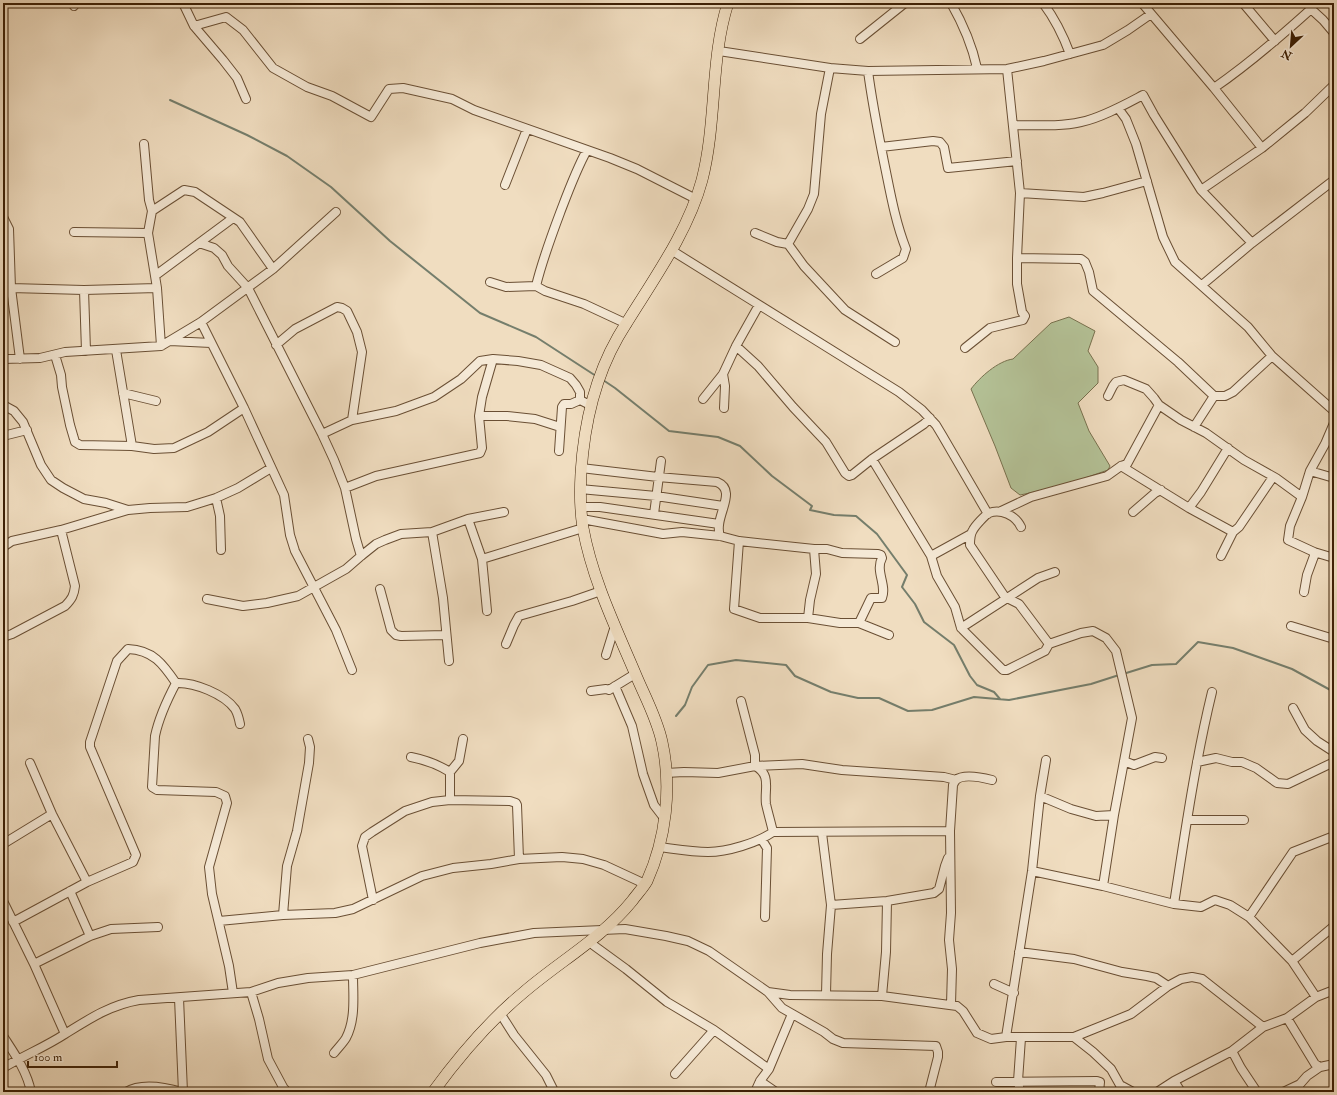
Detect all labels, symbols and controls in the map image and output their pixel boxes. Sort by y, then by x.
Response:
north arrow [1271,26,1311,66]
text: N [1279,46,1295,63]
scale bar [28,1043,117,1069]
text: 100 m [34,1050,63,1065]

